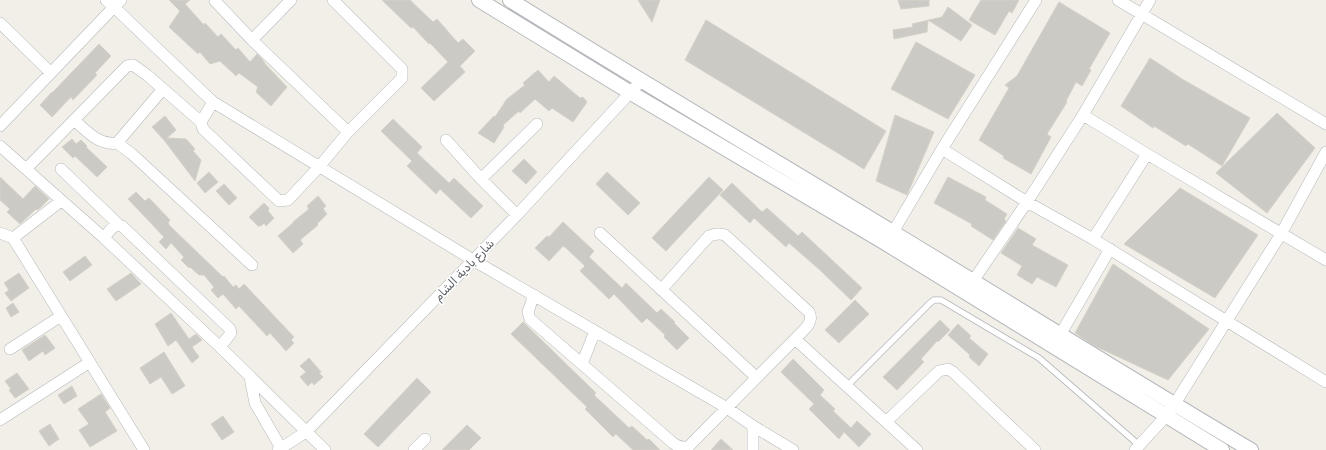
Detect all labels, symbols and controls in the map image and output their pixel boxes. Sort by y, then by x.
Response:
street label: شارع بادية الشام [431,236,499,305]

